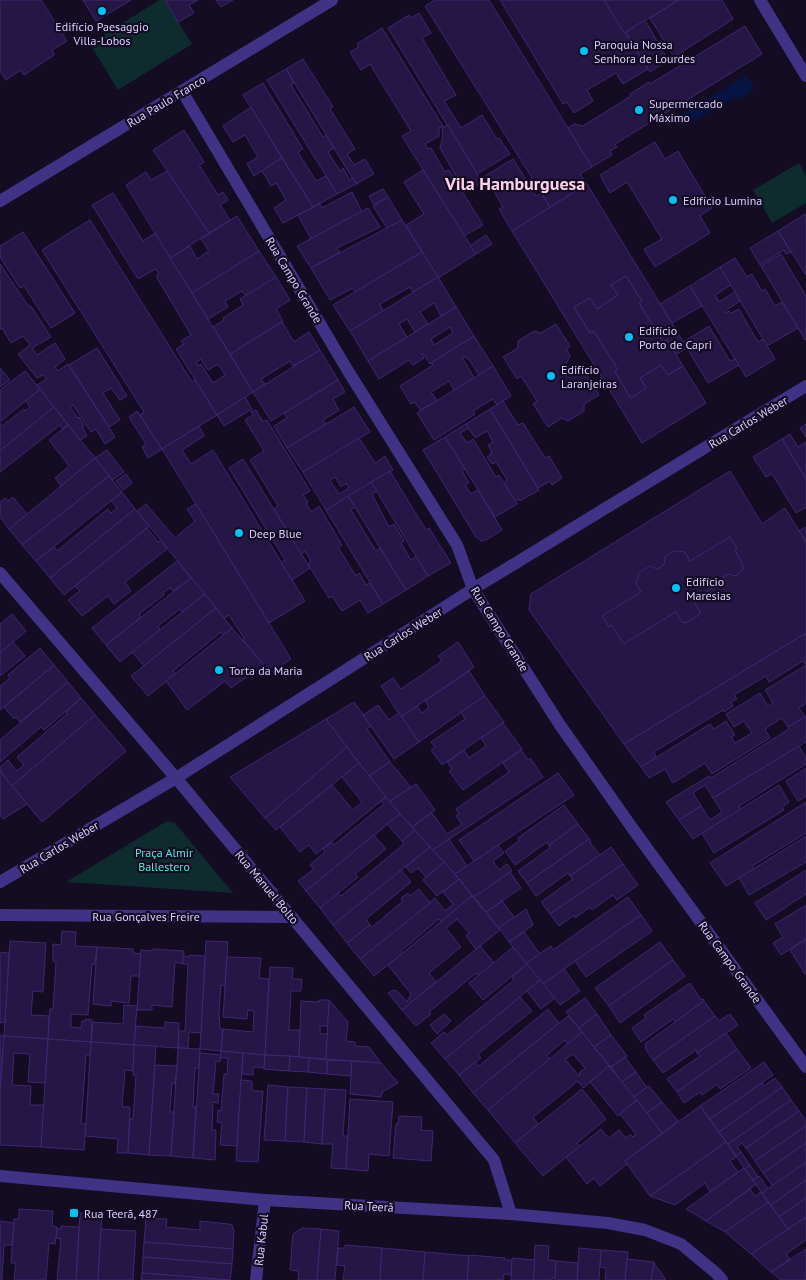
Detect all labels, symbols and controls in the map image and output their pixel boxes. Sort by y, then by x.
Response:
marker: Edifício Paesaggio Villa-Lobos [96,5,108,17]
place label: Edifício Paesaggio Villa-Lobos [55,19,149,48]
place label: Paroquia Nossa Senhora de Lourdes [594,37,695,66]
marker: Paroquia Nossa Senhora de Lourdes [578,45,590,57]
street label: Rua Paulo Franco [124,72,208,130]
place label: Supermercado Máximo [649,96,723,125]
marker: Supermercado Máximo [633,104,645,116]
district label: Vila Hamburguesa [444,172,585,195]
place label: Edifício Lumina [683,193,762,208]
marker: Edifício Lumina [667,194,679,206]
street label: Rua Campo Grande [262,234,326,326]
place label: Edifício Porto de Capri [639,323,712,352]
marker: Edifício Porto de Capri [623,331,635,343]
place label: Edifício Laranjeiras [561,362,617,391]
marker: Edifício Laranjeiras [545,370,557,382]
street label: Rua Carlos Weber [706,393,790,451]
place label: Deep Blue [249,526,302,541]
marker: Deep Blue [233,527,245,539]
place label: Edifício Maresias [686,574,731,603]
marker: Edifício Maresias [670,582,682,594]
street label: Rua Campo Grande [468,584,532,674]
street label: Rua Carlos Weber [361,604,445,664]
place label: Torta da Maria [229,663,303,678]
marker: Torta da Maria [213,664,225,676]
street label: Rua Carlos Weber [17,818,101,876]
park label: Praça Almir Ballestero [135,845,193,874]
street label: Rua Manuel Bolto [232,847,302,927]
street label: Rua Gonçalves Freire [92,909,200,924]
street label: Rua Campo Grande [695,918,765,1006]
street label: Rua Teerã [344,1197,394,1215]
place label: Rua Teerã, 487 [84,1206,158,1221]
marker: Rua Teerã, 487 [68,1207,80,1219]
street label: Rua Kabul [251,1213,271,1267]

